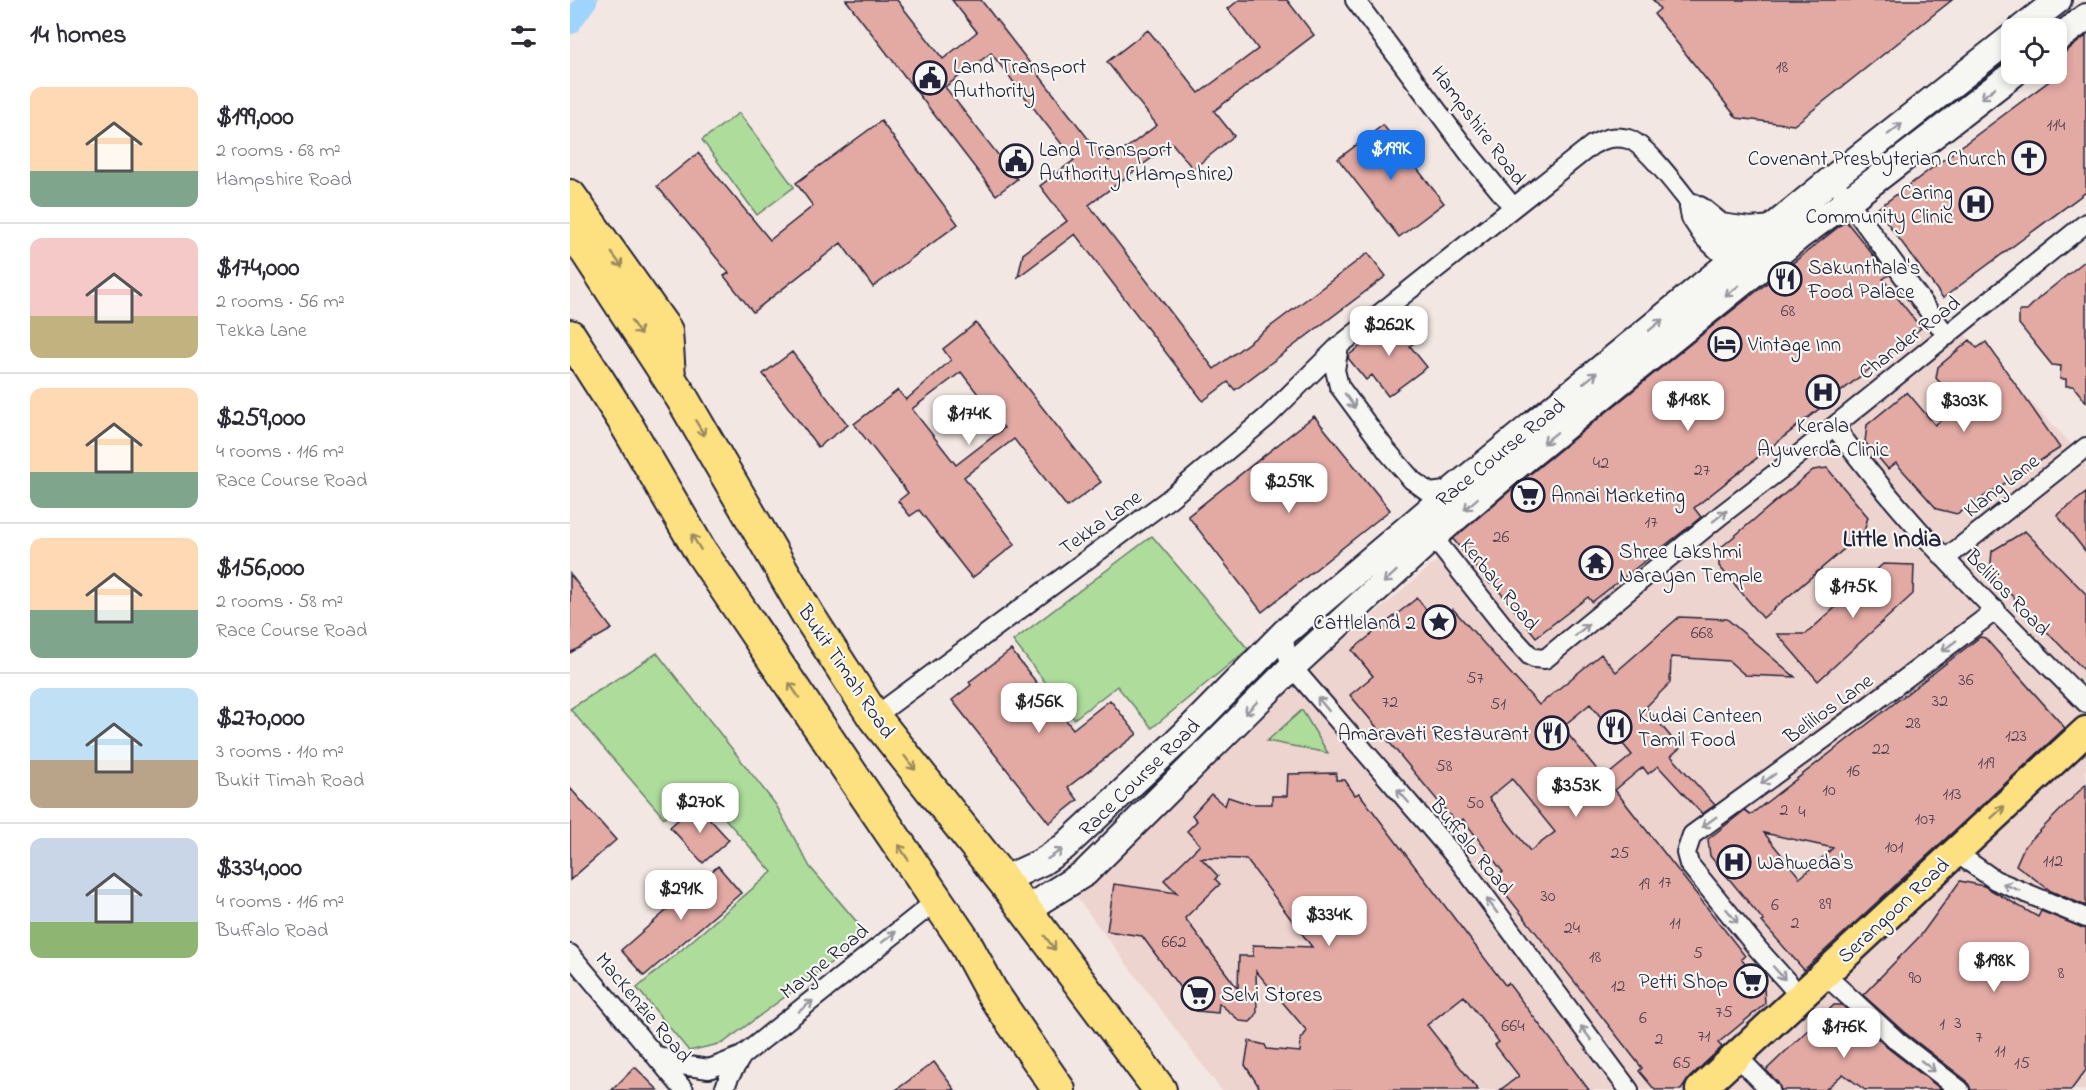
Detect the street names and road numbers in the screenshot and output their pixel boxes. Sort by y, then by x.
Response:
street label: Hampshire Road [1423,60,1532,192]
street label: Chander Road [1853,289,1968,388]
street label: Race Course Road [1430,392,1573,515]
street label: Klang Lane [1958,447,2048,527]
street label: Tekka Lane [1054,483,1149,564]
street label: Kerbau Road [1452,533,1545,638]
street label: Belilios Road [1957,542,2056,644]
street label: Bukit Timah Road [789,598,901,745]
street label: Belilios Lane [1778,667,1880,753]
street label: Race Course Road [1073,712,1208,844]
street label: Buffalo Road [1421,791,1519,903]
street label: Serangoon Road [1832,851,1959,973]
street label: Mayne Road [774,917,877,1009]
street label: MacKenzie Road [587,946,698,1070]

